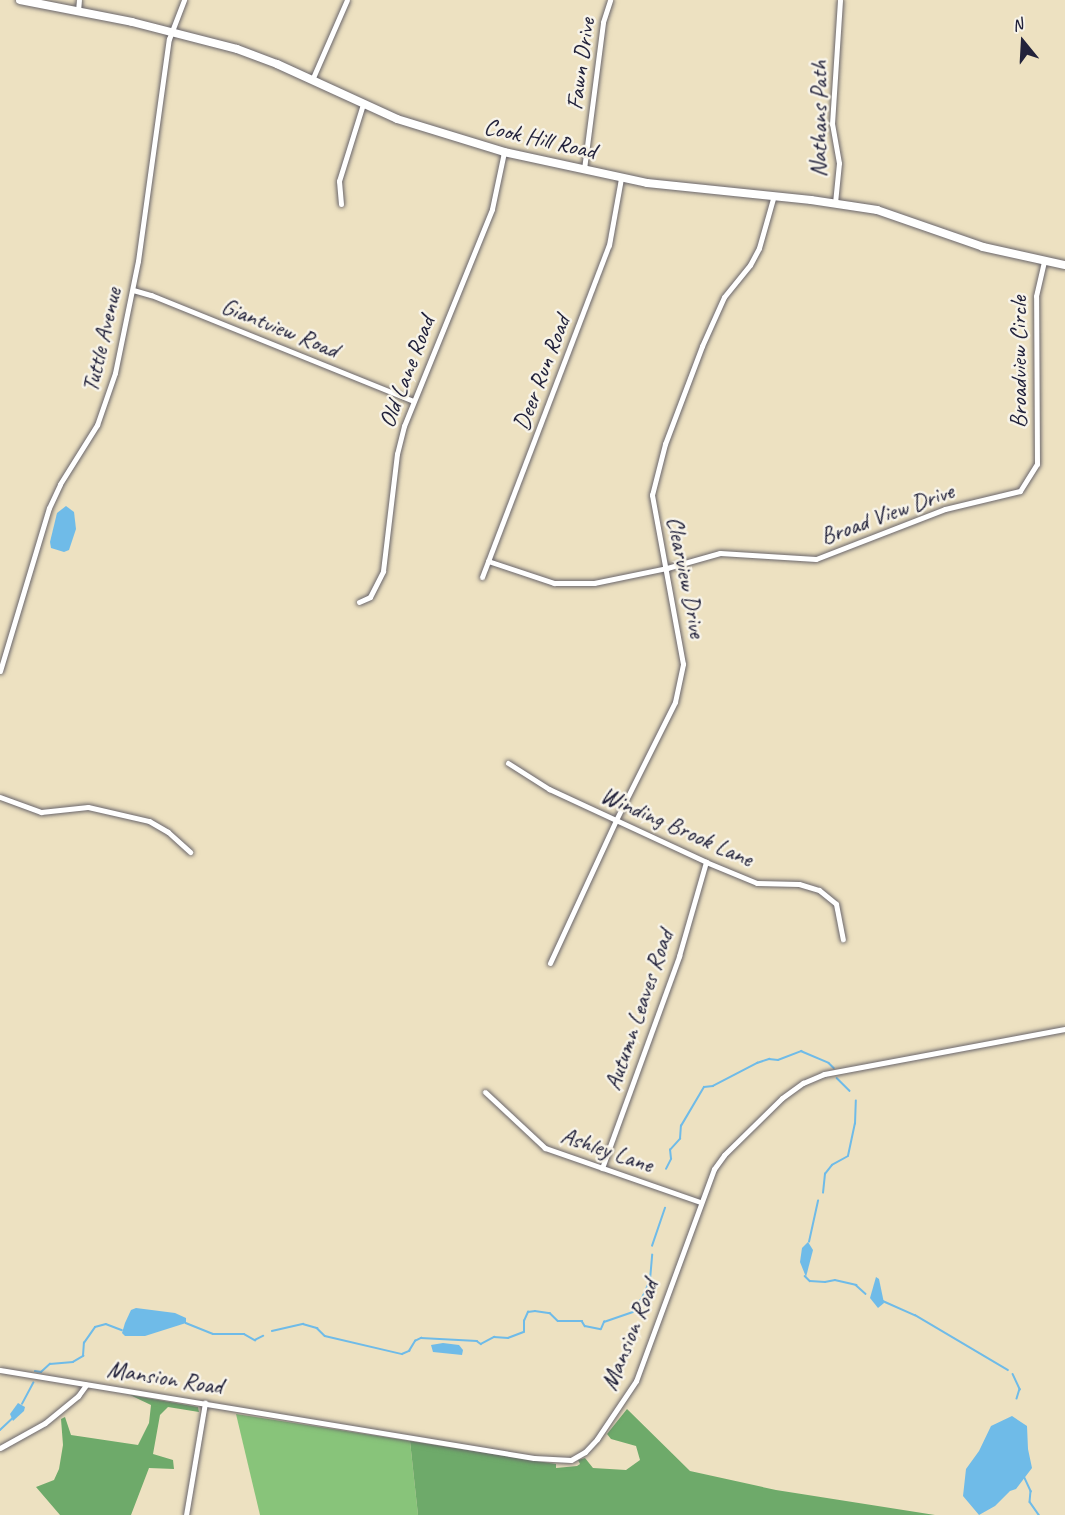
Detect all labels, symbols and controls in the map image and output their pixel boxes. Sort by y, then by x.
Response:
north arrow [993,12,1053,72]
text: N [1010,14,1025,36]
street label: Fawn Drive [560,16,602,112]
street label: Nathans Path [805,60,833,178]
street label: Cook Hill Road [481,112,599,166]
street label: Tuttle Avenue [76,285,128,395]
street label: Giantview Road [217,292,343,364]
street label: Broadview Circle [1005,296,1033,428]
street label: Deer Run Road [507,311,577,435]
street label: Old Lane Road [373,312,441,432]
street label: Broad View Drive [816,477,958,551]
street label: Clearview Drive [660,514,712,640]
street label: Winding Brook Lane [596,780,758,874]
street label: Autumn Leaves Road [598,927,680,1093]
street label: Ashley Lane [557,1121,657,1179]
street label: Mansion Road [595,1276,665,1394]
street label: Mansion Road [105,1355,225,1401]

